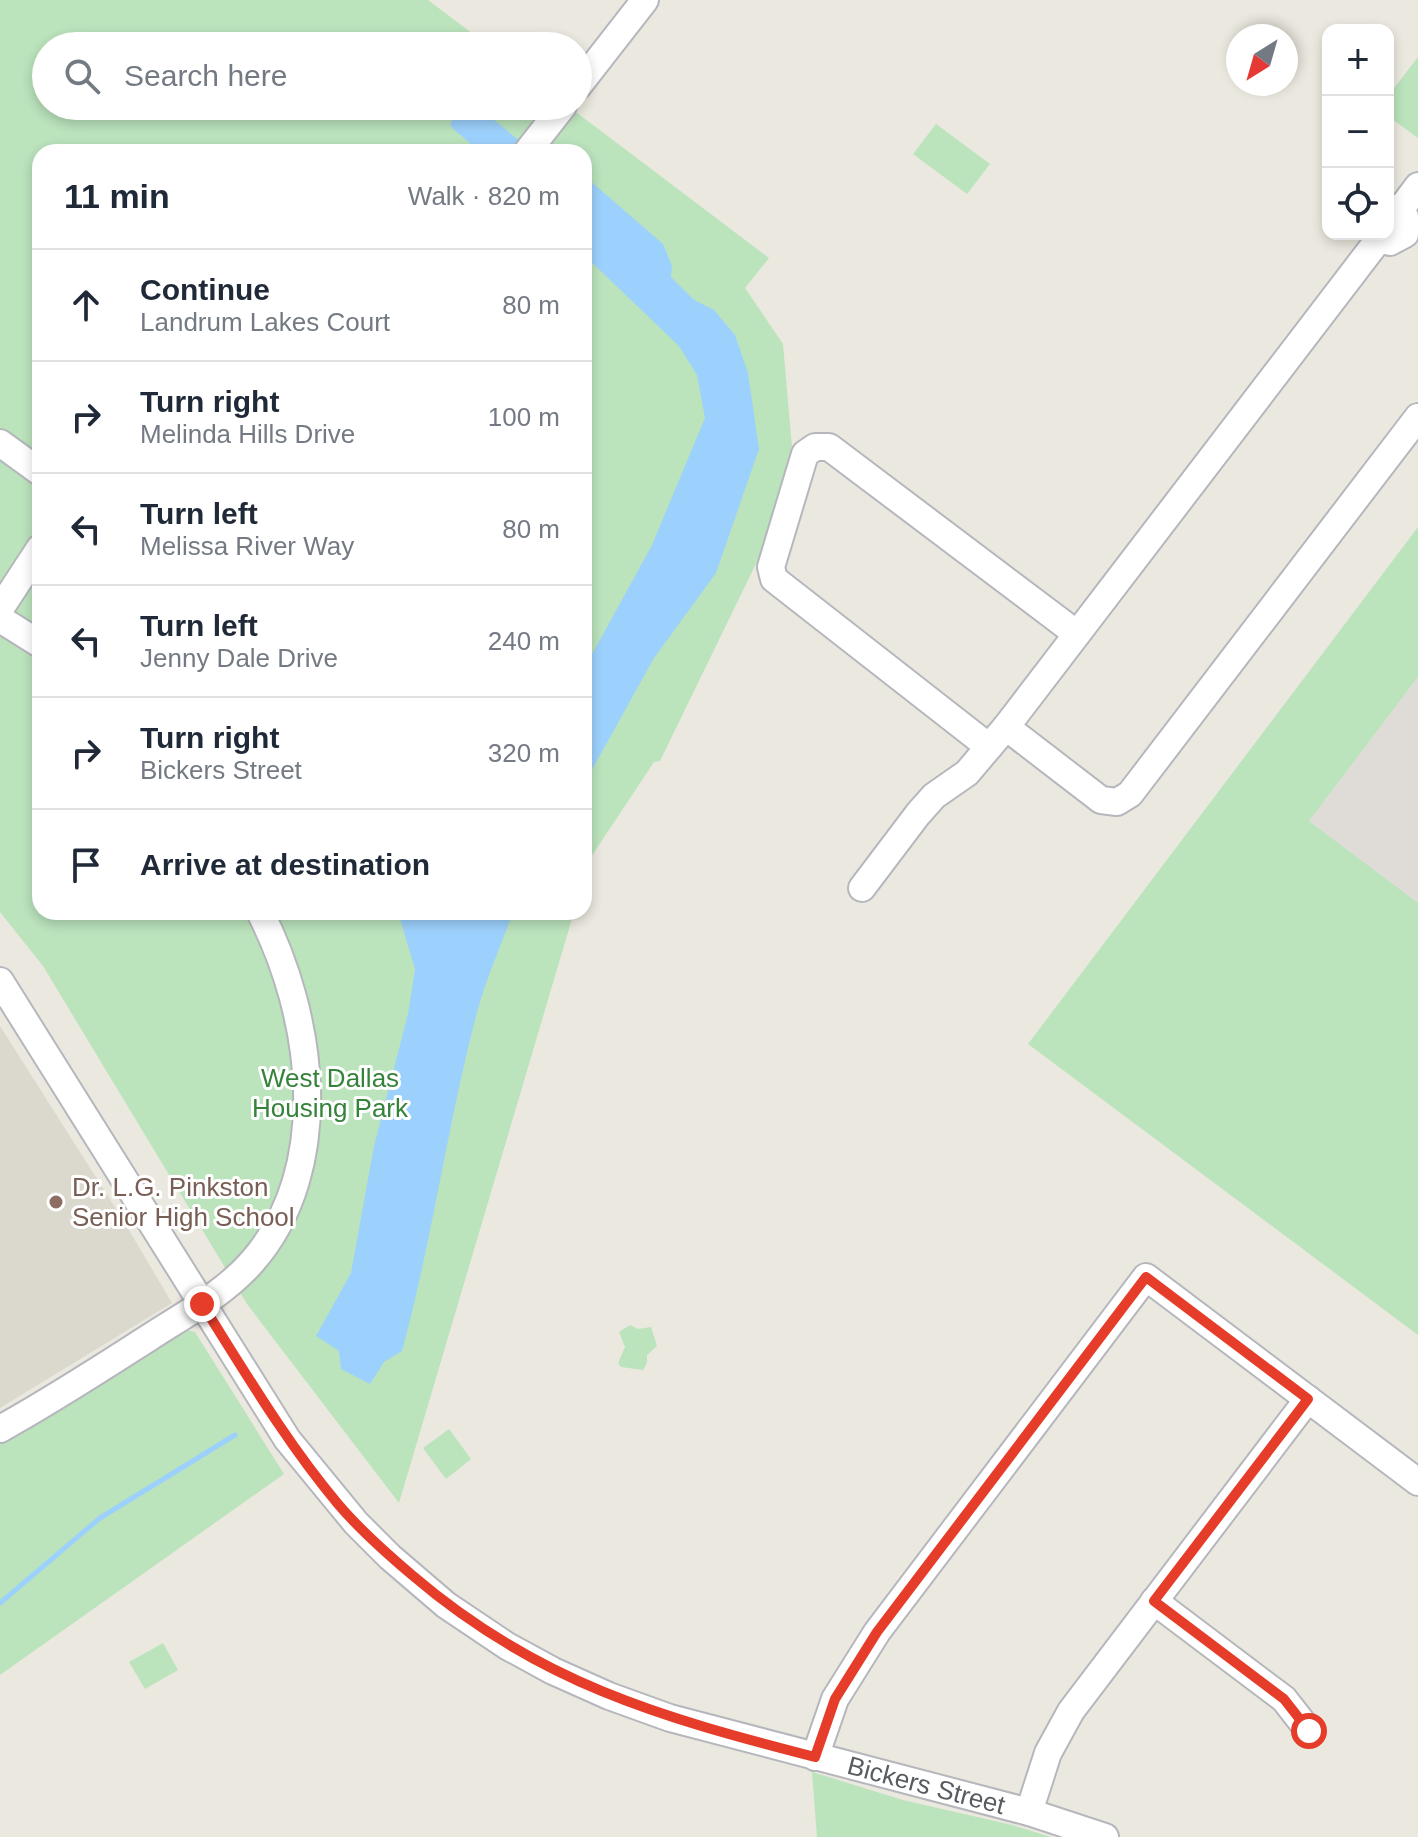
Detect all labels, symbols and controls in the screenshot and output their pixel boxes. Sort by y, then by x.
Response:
north arrow [1226,24,1298,96]
map controls [1322,24,1394,240]
button: + [1322,24,1394,96]
search box [32,32,592,120]
icon: search [60,54,104,98]
text: Search here [124,59,287,92]
button: − [1322,96,1394,168]
button: locate [1322,168,1394,240]
text: 11 min [64,177,170,215]
text: Walk · 820 m [408,181,560,211]
text: Continue [140,273,270,306]
icon: ahead [64,283,108,327]
text: 80 m [502,290,560,320]
text: Landrum Lakes Court [140,307,390,337]
text: Turn right [140,385,279,418]
icon: right [64,395,108,439]
text: 100 m [488,402,560,432]
text: Melinda Hills Drive [140,419,355,449]
text: Turn left [140,497,258,530]
icon: left [64,507,108,551]
text: 80 m [502,514,560,544]
text: Melissa River Way [140,531,354,561]
text: Turn left [140,609,258,642]
icon: left [64,619,108,663]
text: 240 m [488,626,560,656]
text: Jenny Dale Drive [140,643,338,673]
text: Turn right [140,721,279,754]
icon: right [64,731,108,775]
text: 320 m [488,738,560,768]
text: Bickers Street [140,755,302,785]
icon: arrive [64,843,108,887]
text: Arrive at destination [140,848,430,881]
park label: West Dallas Housing Park [252,1063,409,1123]
place label: Dr. L.G. Pinkston Senior High School [72,1172,295,1232]
marker: Dr. L.G. Pinkston Senior High School [47,1193,65,1211]
route end [184,1286,220,1322]
route start [1291,1713,1327,1749]
street label: Bickers Street [844,1750,1009,1820]

